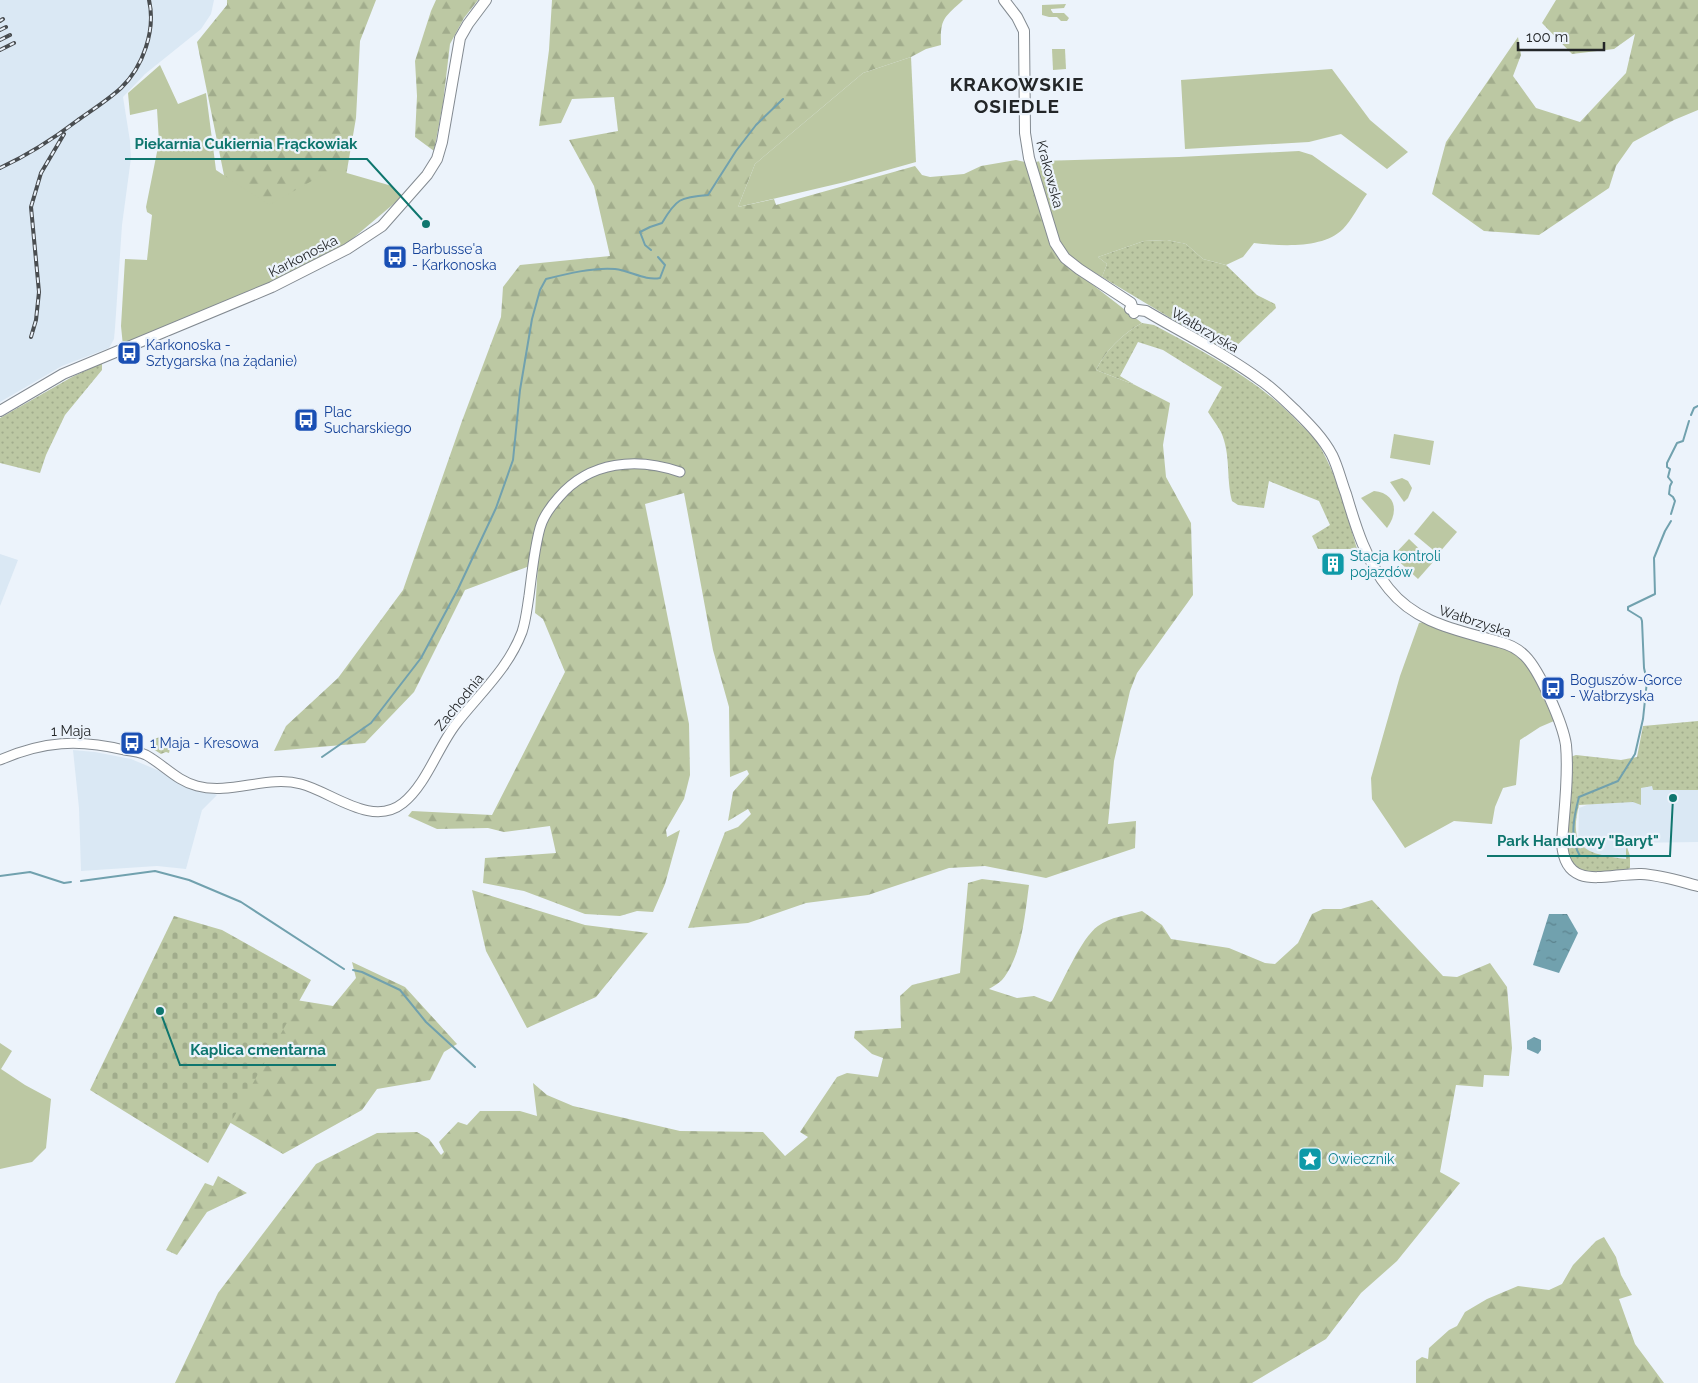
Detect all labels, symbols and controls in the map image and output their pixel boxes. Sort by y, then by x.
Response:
scale bar [1518,20,1604,52]
text: 100 m [1526,28,1568,46]
district label: KRAKOWSKIE OSIEDLE [950,73,1084,117]
callout: Piekarnia Cukiernia Frąckowiak [125,129,367,159]
text: Piekarnia Cukiernia Frąckowiak [135,135,358,153]
street label: Krakowska [1033,138,1067,210]
street label: Karkonoska [266,232,340,280]
place label: Barbusse'a - Karkonoska [412,241,497,273]
bus stop icon: Barbusse'a - Karkonoska [382,244,408,270]
street label: Wałbrzyska [1168,304,1242,356]
place label: Karkonoska - Sztygarska (na żądanie) [146,337,297,369]
bus stop icon: Karkonoska - Sztygarska (na żądanie) [116,340,142,366]
place label: Plac Sucharskiego [324,404,412,436]
bus stop icon: Plac Sucharskiego [293,407,319,433]
place label: Stacja kontroli pojazdów [1350,548,1441,580]
building icon: Stacja kontroli pojazdów [1320,551,1346,577]
street label: Wałbrzyska [1437,602,1513,640]
street label: Zachodnia [431,670,487,734]
place label: Boguszów-Gorce - Wałbrzyska [1570,672,1682,704]
bus stop icon: Boguszów-Gorce - Wałbrzyska [1540,675,1566,701]
street label: 1 Maja [51,723,91,739]
bus stop icon: 1 Maja - Kresowa [119,730,145,756]
place label: 1 Maja - Kresowa [150,735,259,751]
callout: Park Handlowy "Baryt" [1487,826,1670,856]
text: Park Handlowy "Baryt" [1497,832,1659,850]
callout: Kaplica cmentarna [180,1035,336,1065]
text: Kaplica cmentarna [190,1041,326,1059]
place icon: Owiecznik [1297,1146,1323,1172]
place label: Owiecznik [1328,1151,1395,1167]

